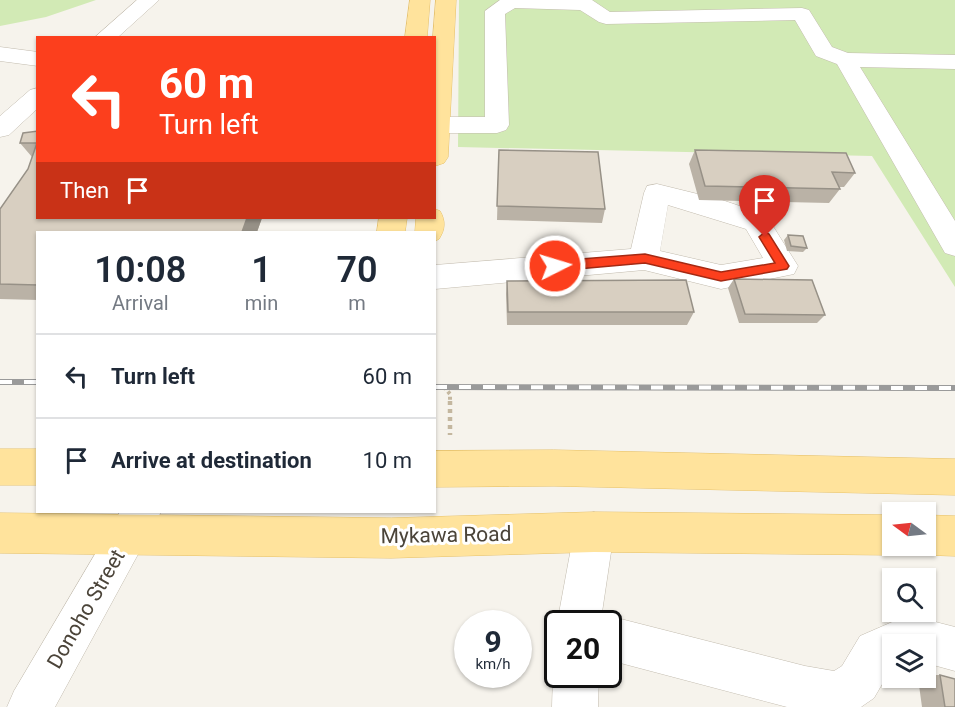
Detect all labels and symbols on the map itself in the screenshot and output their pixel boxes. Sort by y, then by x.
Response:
pin [739,175,790,237]
position arrow [523,234,587,298]
north arrow [882,502,936,556]
street label: Mykawa Road [380,522,512,548]
street label: Donoho Street [42,545,130,673]
speed limit sign: 20 [544,610,622,688]

